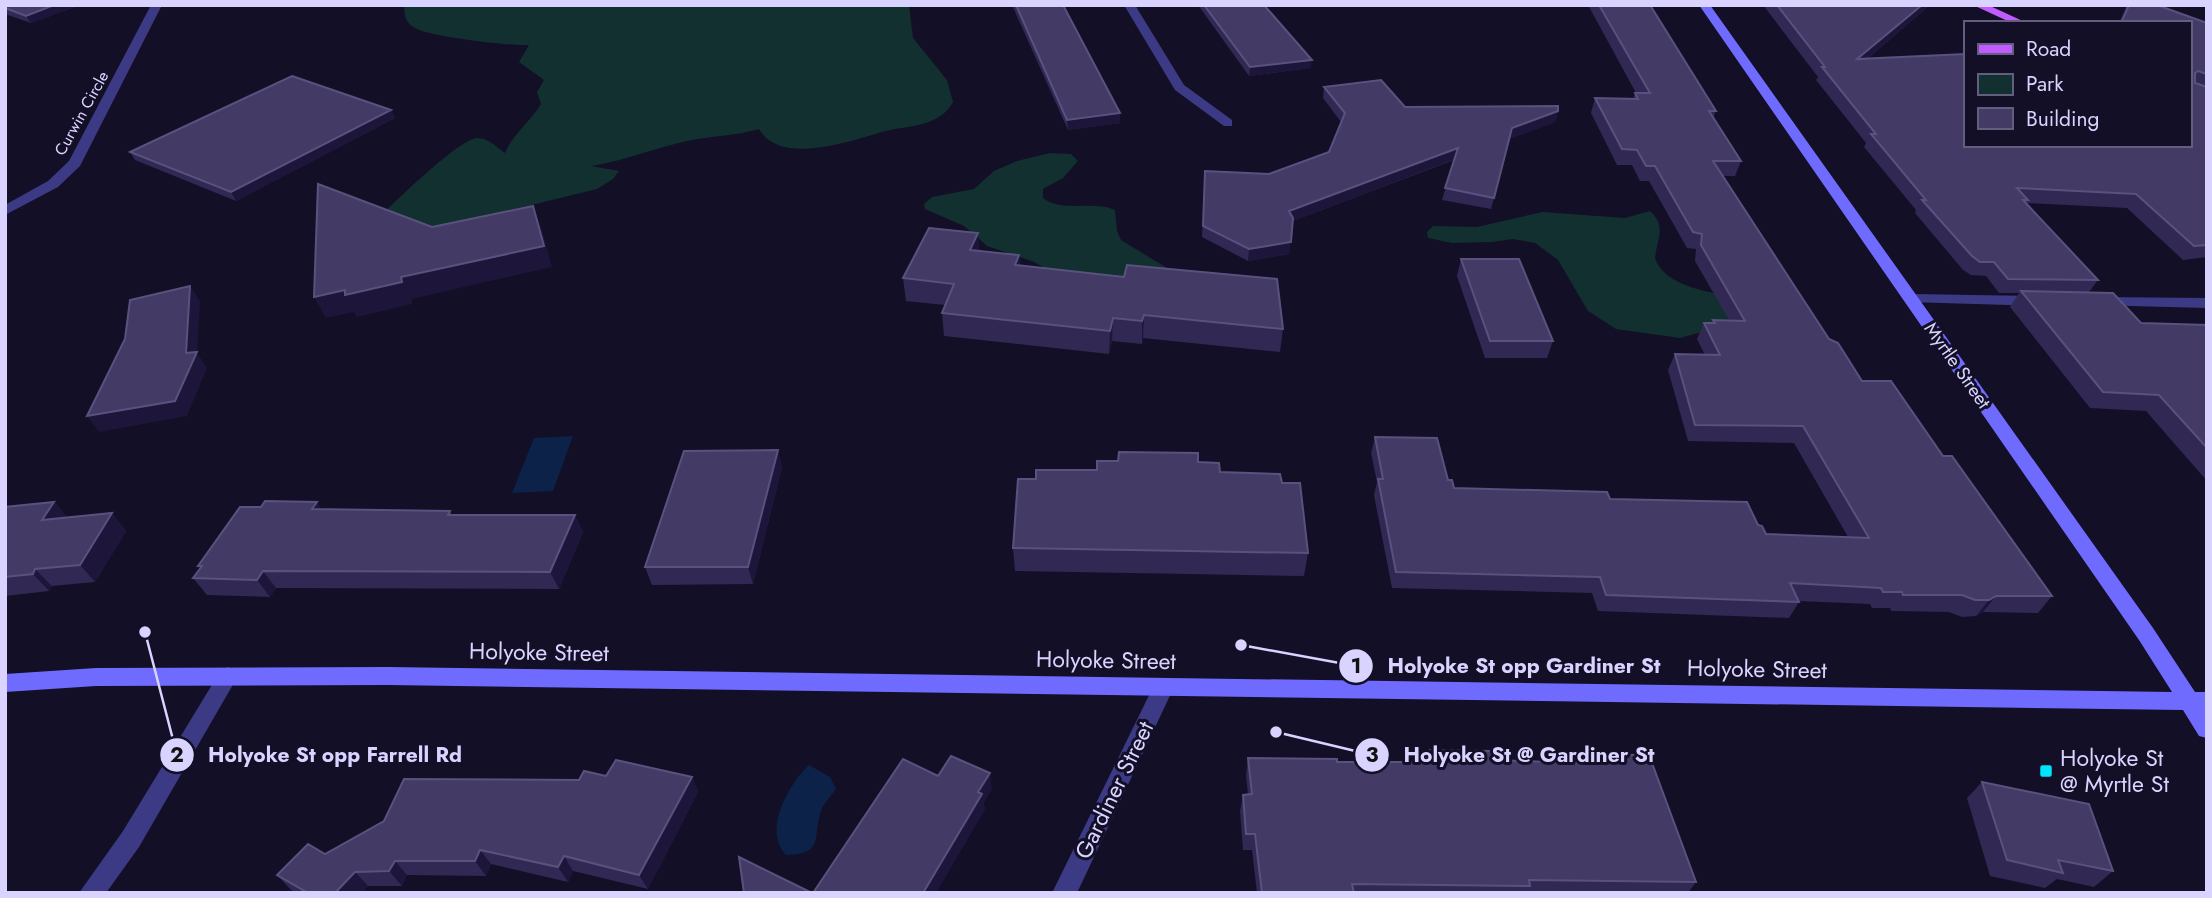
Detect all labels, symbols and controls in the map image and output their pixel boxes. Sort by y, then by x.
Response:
legend [1964,21,2191,147]
text: Road [2026,34,2071,64]
street label: Curwin Circle [49,67,114,160]
text: Park [2026,69,2064,99]
text: Building [2026,104,2099,134]
street label: Myrtle Street [1918,317,1998,414]
street label: Holyoke Street [469,634,610,670]
street label: Holyoke Street [1036,642,1177,678]
callout: Holyoke St opp Gardiner St [1338,645,1674,687]
text: 1 [1351,651,1361,681]
text: Holyoke St opp Gardiner St [1387,651,1661,681]
street label: Holyoke Street [1687,651,1828,687]
street label: Gardiner Street [1066,715,1162,865]
callout: Holyoke St opp Farrell Rd [159,734,476,776]
callout: Holyoke St @ Gardiner St [1354,734,1668,776]
text: 2 [170,740,184,770]
text: Holyoke St opp Farrell Rd [208,740,462,770]
text: 3 [1365,740,1379,770]
text: Holyoke St @ Gardiner St [1404,740,1655,770]
place label: Holyoke St @ Myrtle St [2060,741,2169,801]
marker: Holyoke St @ Myrtle St [2038,763,2054,779]

